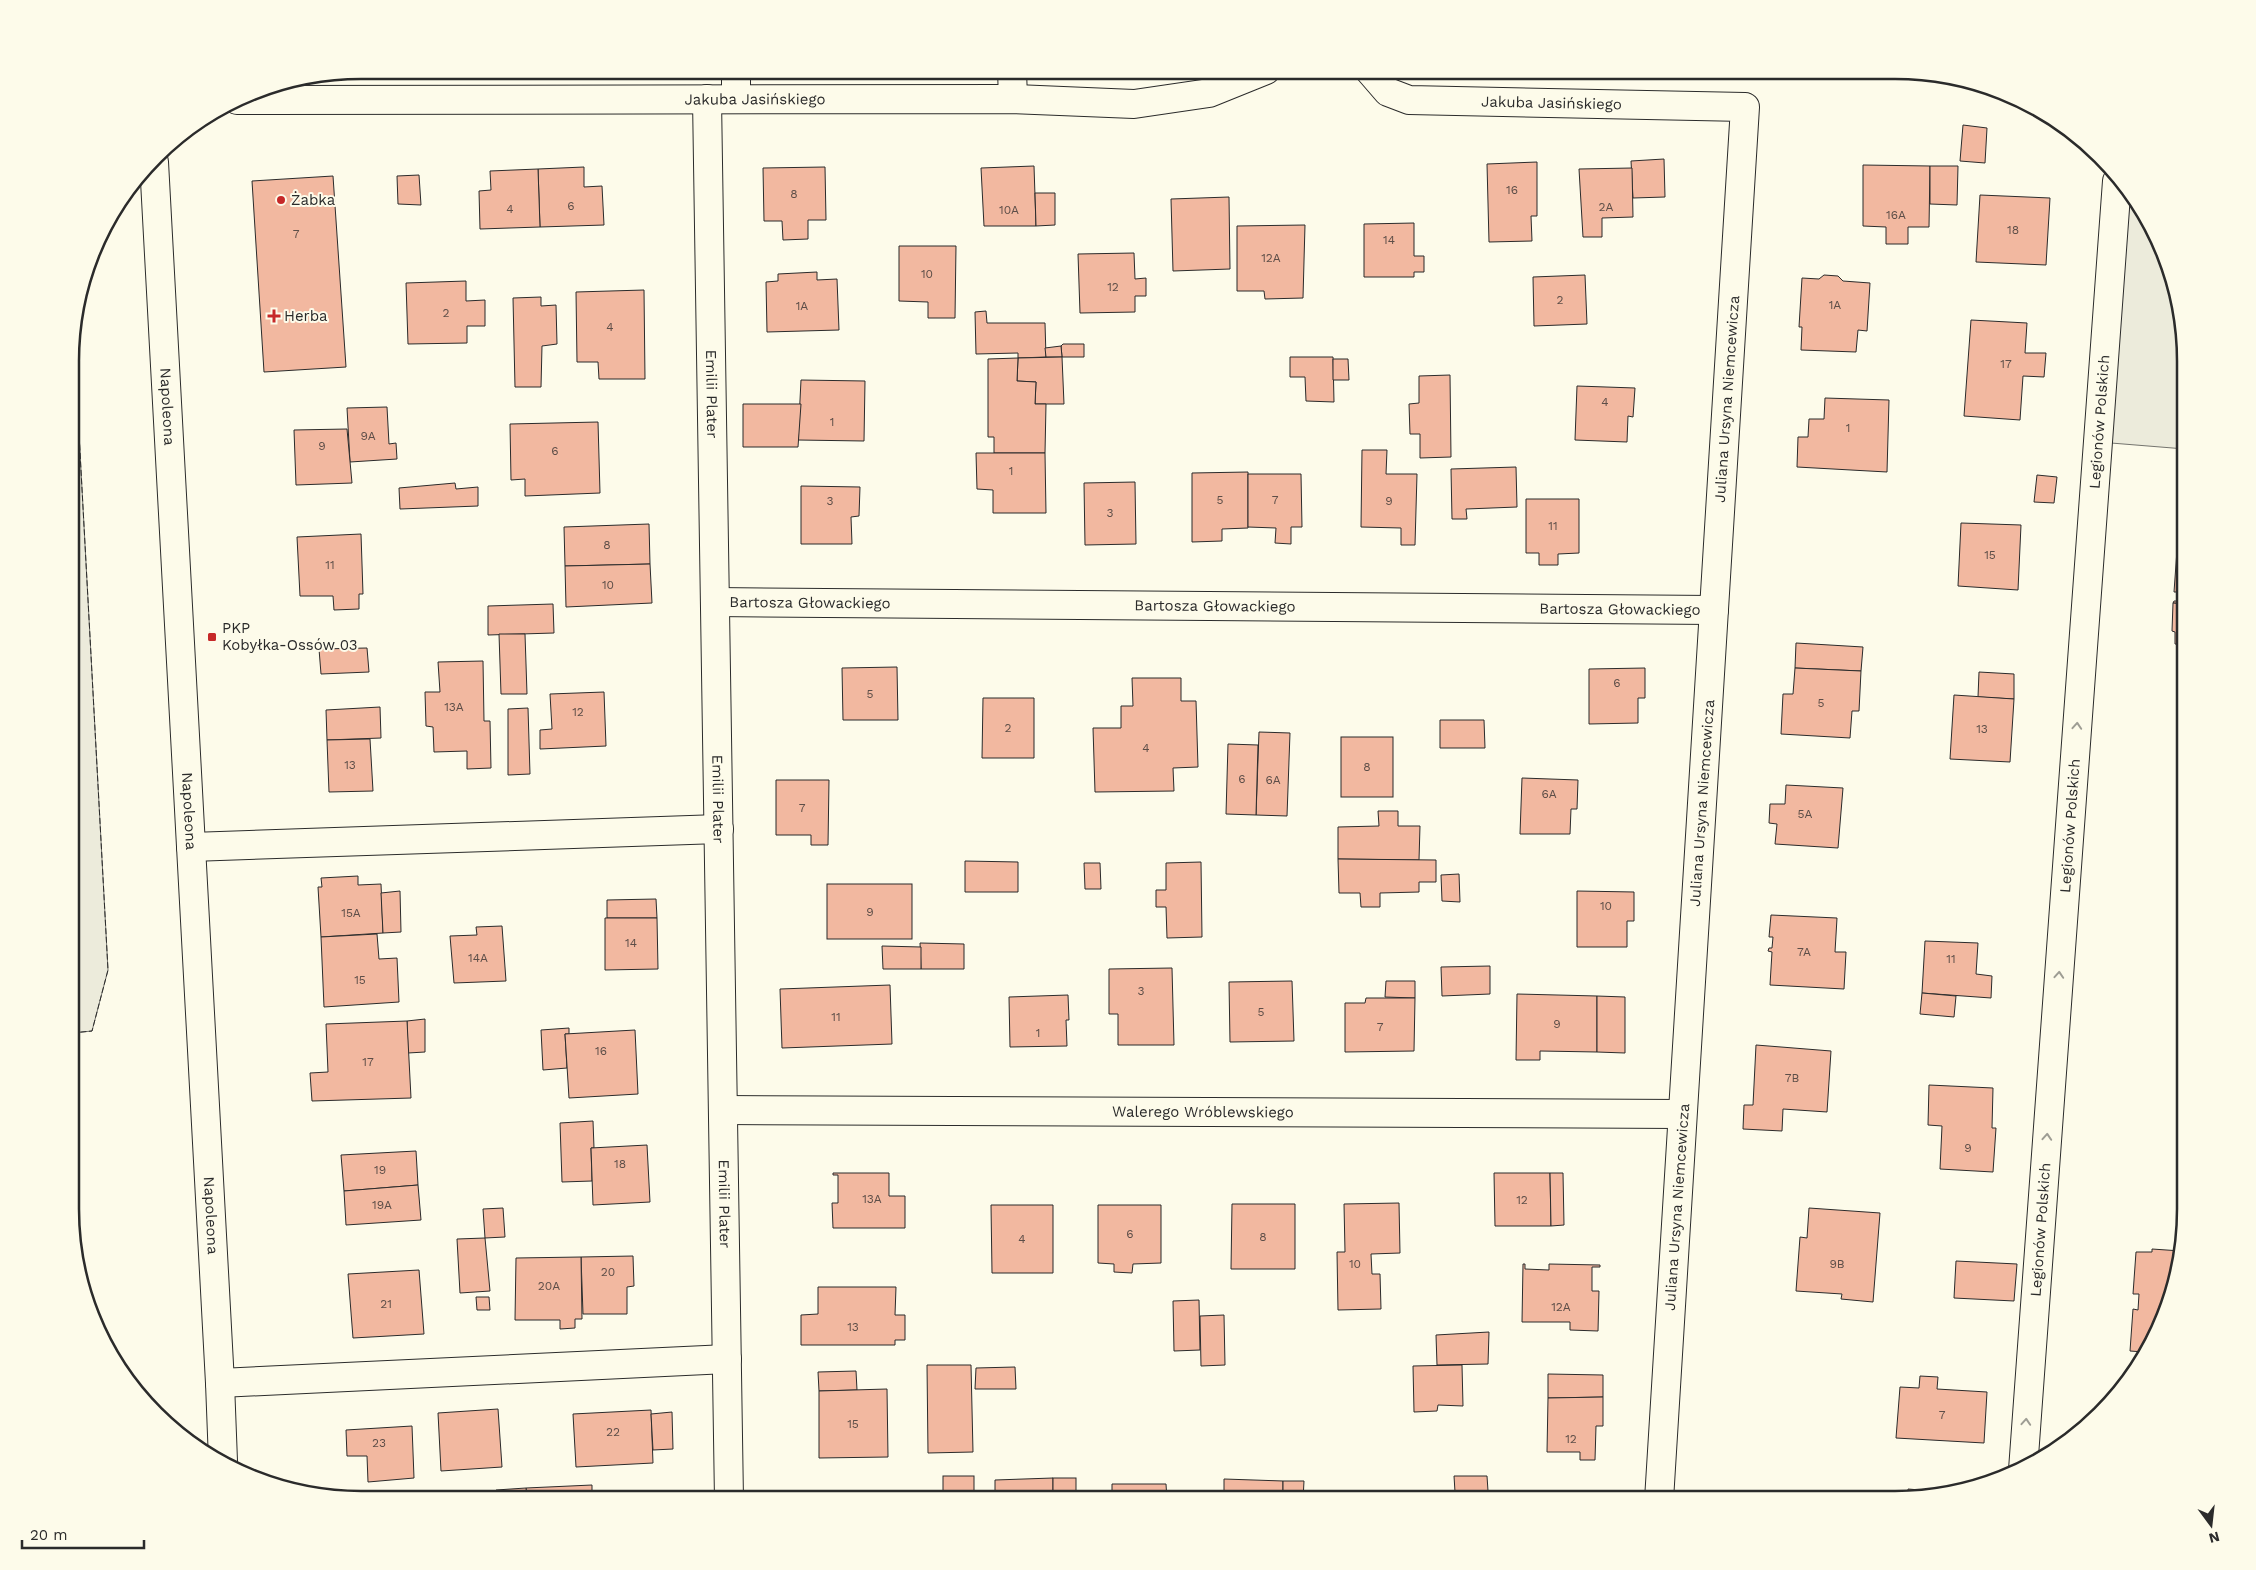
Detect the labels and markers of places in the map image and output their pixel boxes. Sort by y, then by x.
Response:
place label: Żabka [291,191,336,209]
marker: Żabka [275,194,287,206]
place label: Herba [284,307,328,325]
marker: Herba [268,310,280,322]
place label: PKP Kobyłka-Ossów 03 [222,619,358,654]
marker: PKP Kobyłka-Ossów 03 [206,631,218,643]

